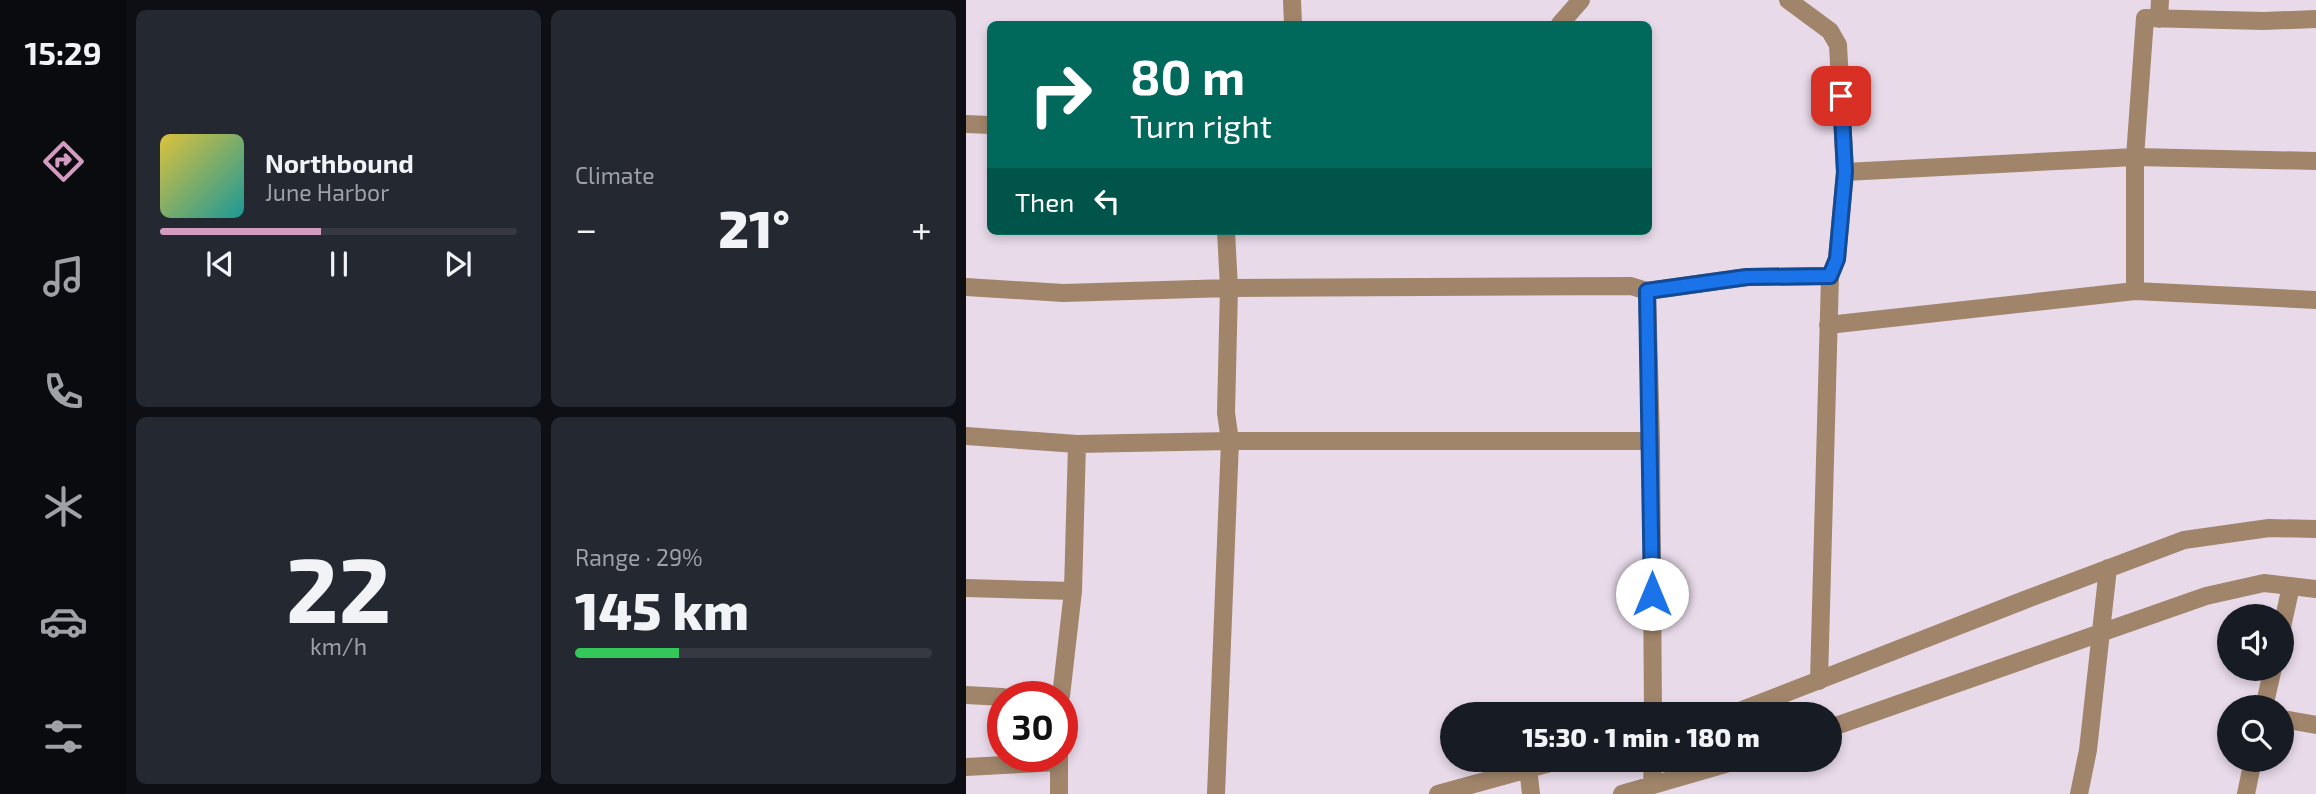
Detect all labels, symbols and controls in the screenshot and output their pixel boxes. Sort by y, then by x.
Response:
text: 15:29 [24,33,102,71]
text: 80 m [1130,46,1245,105]
icon: right [1015,49,1106,140]
pin [1811,66,1871,126]
icon: arrive [1822,77,1860,115]
text: Turn right [1130,106,1272,144]
icon: directions [39,137,88,186]
text: Northbound [265,147,414,178]
text: Climate [575,161,655,189]
text: June Harbor [265,178,389,206]
icon: left [1088,182,1126,220]
text: Then [1015,186,1074,217]
text: 21° [718,196,790,258]
text: − [575,205,597,251]
text: + [911,205,932,251]
icon: previous [201,245,239,283]
icon: pause [320,245,358,283]
icon: next [439,245,477,283]
icon: music [39,252,88,301]
icon: phone [39,367,88,416]
icon: climate [39,482,88,531]
text: 22 [286,532,391,641]
text: Range · 29% [575,543,703,571]
position arrow [1615,557,1689,631]
text: 145 km [575,578,749,640]
icon: car [39,597,88,646]
map controls [2217,604,2294,772]
button: sound [2217,604,2294,681]
text: km/h [310,632,367,660]
speed limit sign: 30 [987,681,1078,772]
button: search [2217,695,2294,772]
icon: filters [39,712,88,761]
text: 15:30 · 1 min · 180 m [1522,721,1760,752]

